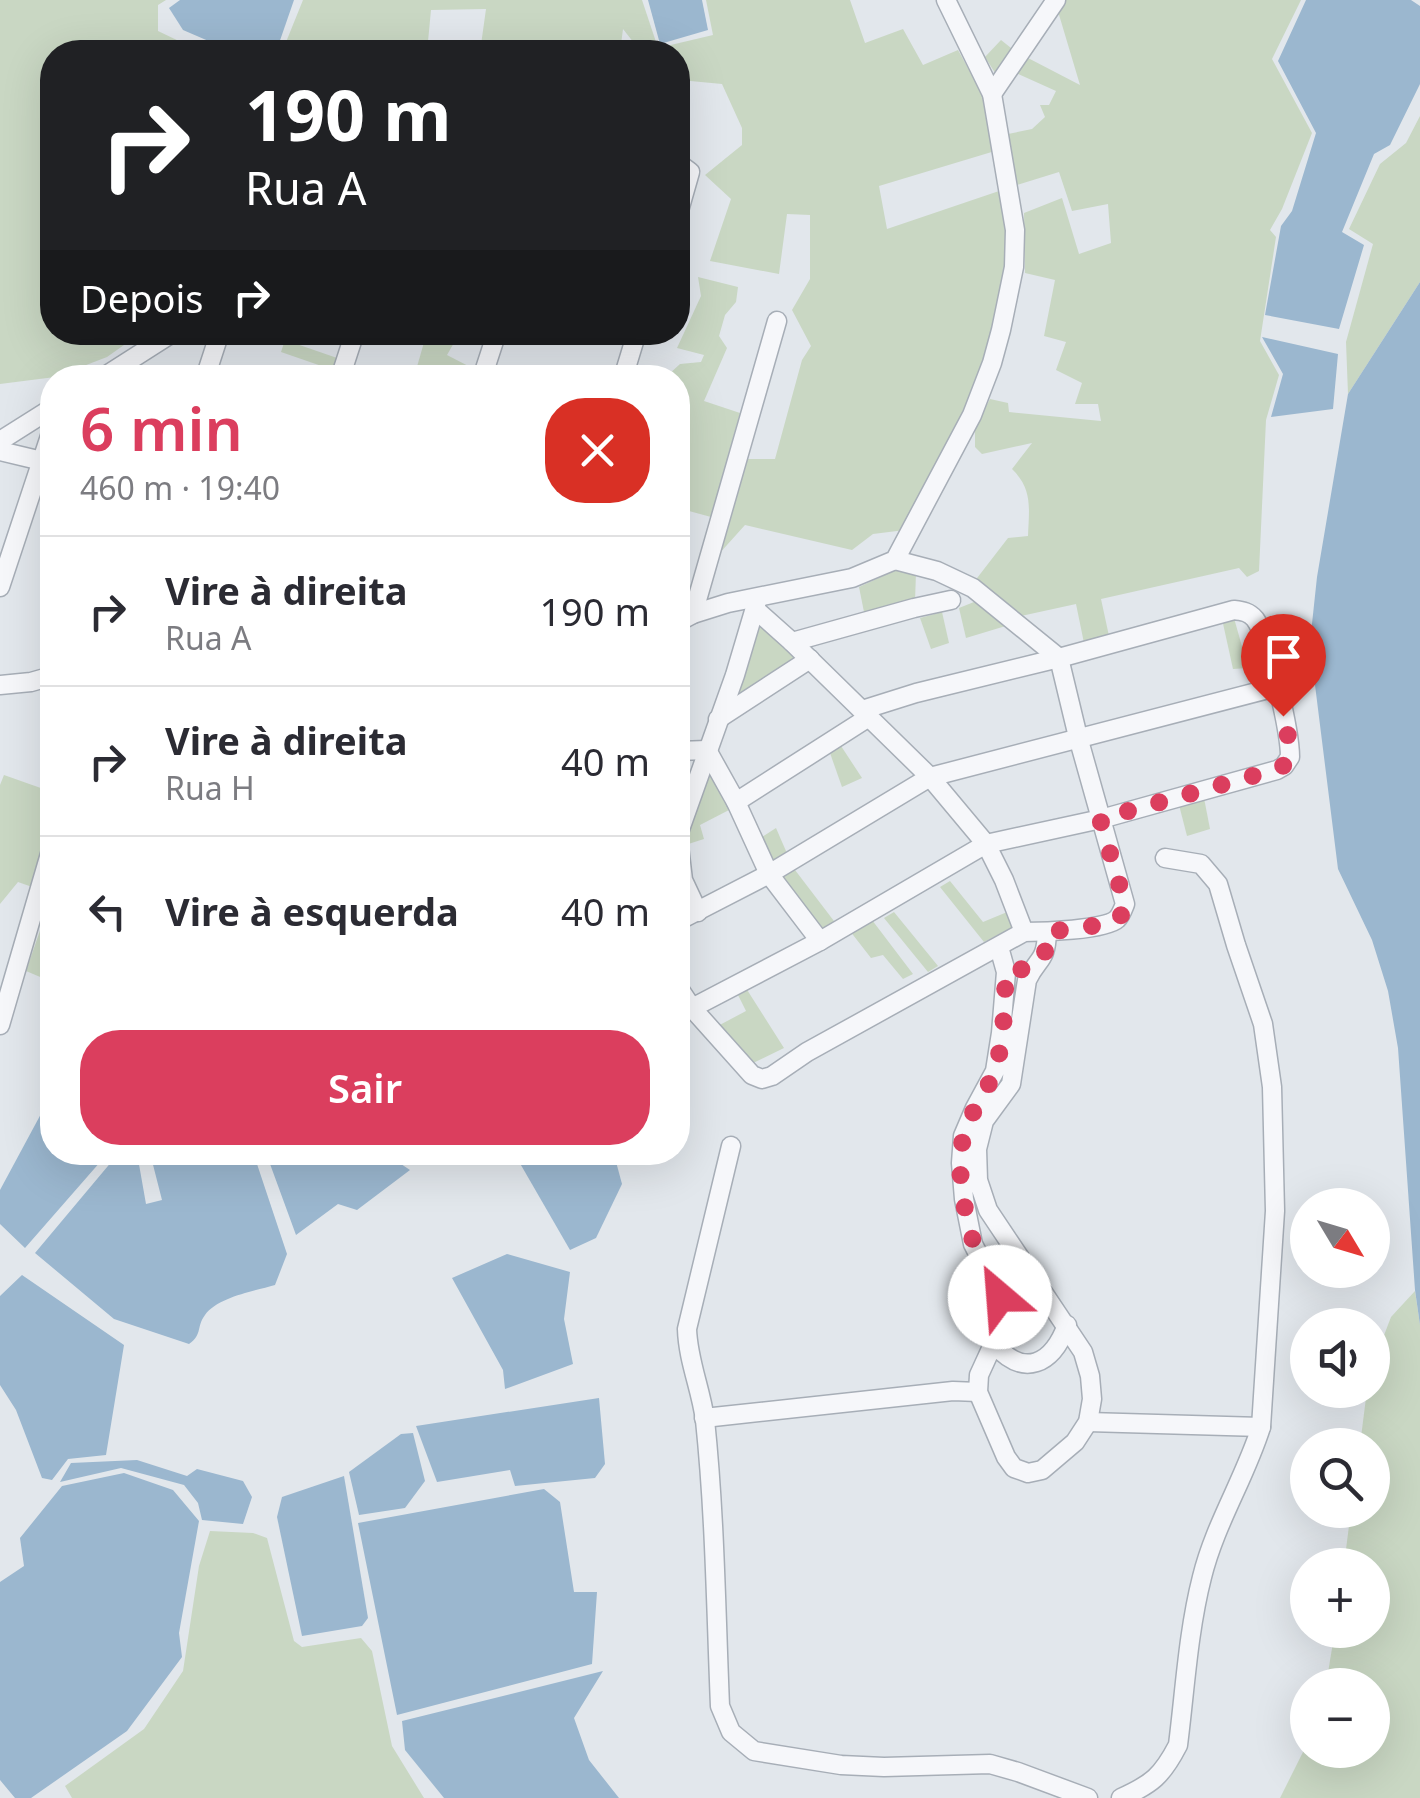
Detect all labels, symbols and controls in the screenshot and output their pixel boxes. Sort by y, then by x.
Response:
text: 190 m [245,66,452,162]
icon: right [80,80,210,210]
text: Rua A [245,157,367,218]
icon: right [224,270,279,325]
text: Depois [80,272,204,324]
text: 6 min [80,387,243,469]
button: close [545,398,650,503]
text: 460 m · 19:40 [80,466,280,509]
text: Vire à direita [165,564,407,616]
icon: right [80,584,135,639]
text: 190 m [539,585,650,637]
pin [1241,614,1326,717]
text: Rua A [165,616,251,659]
icon: arrive [1256,629,1311,684]
text: Vire à direita [165,714,407,766]
icon: right [80,734,135,789]
text: 40 m [561,735,650,787]
text: Rua H [165,766,255,809]
icon: left [80,884,135,939]
text: Vire à esquerda [165,885,459,937]
text: 40 m [561,885,650,937]
button: Sair [80,1030,650,1145]
north arrow [1290,1188,1390,1288]
map controls [1290,1188,1390,1768]
position arrow [948,1245,1052,1349]
button: sound [1290,1308,1390,1408]
button: search [1290,1428,1390,1528]
button: + [1290,1548,1390,1648]
button: − [1290,1668,1390,1768]

